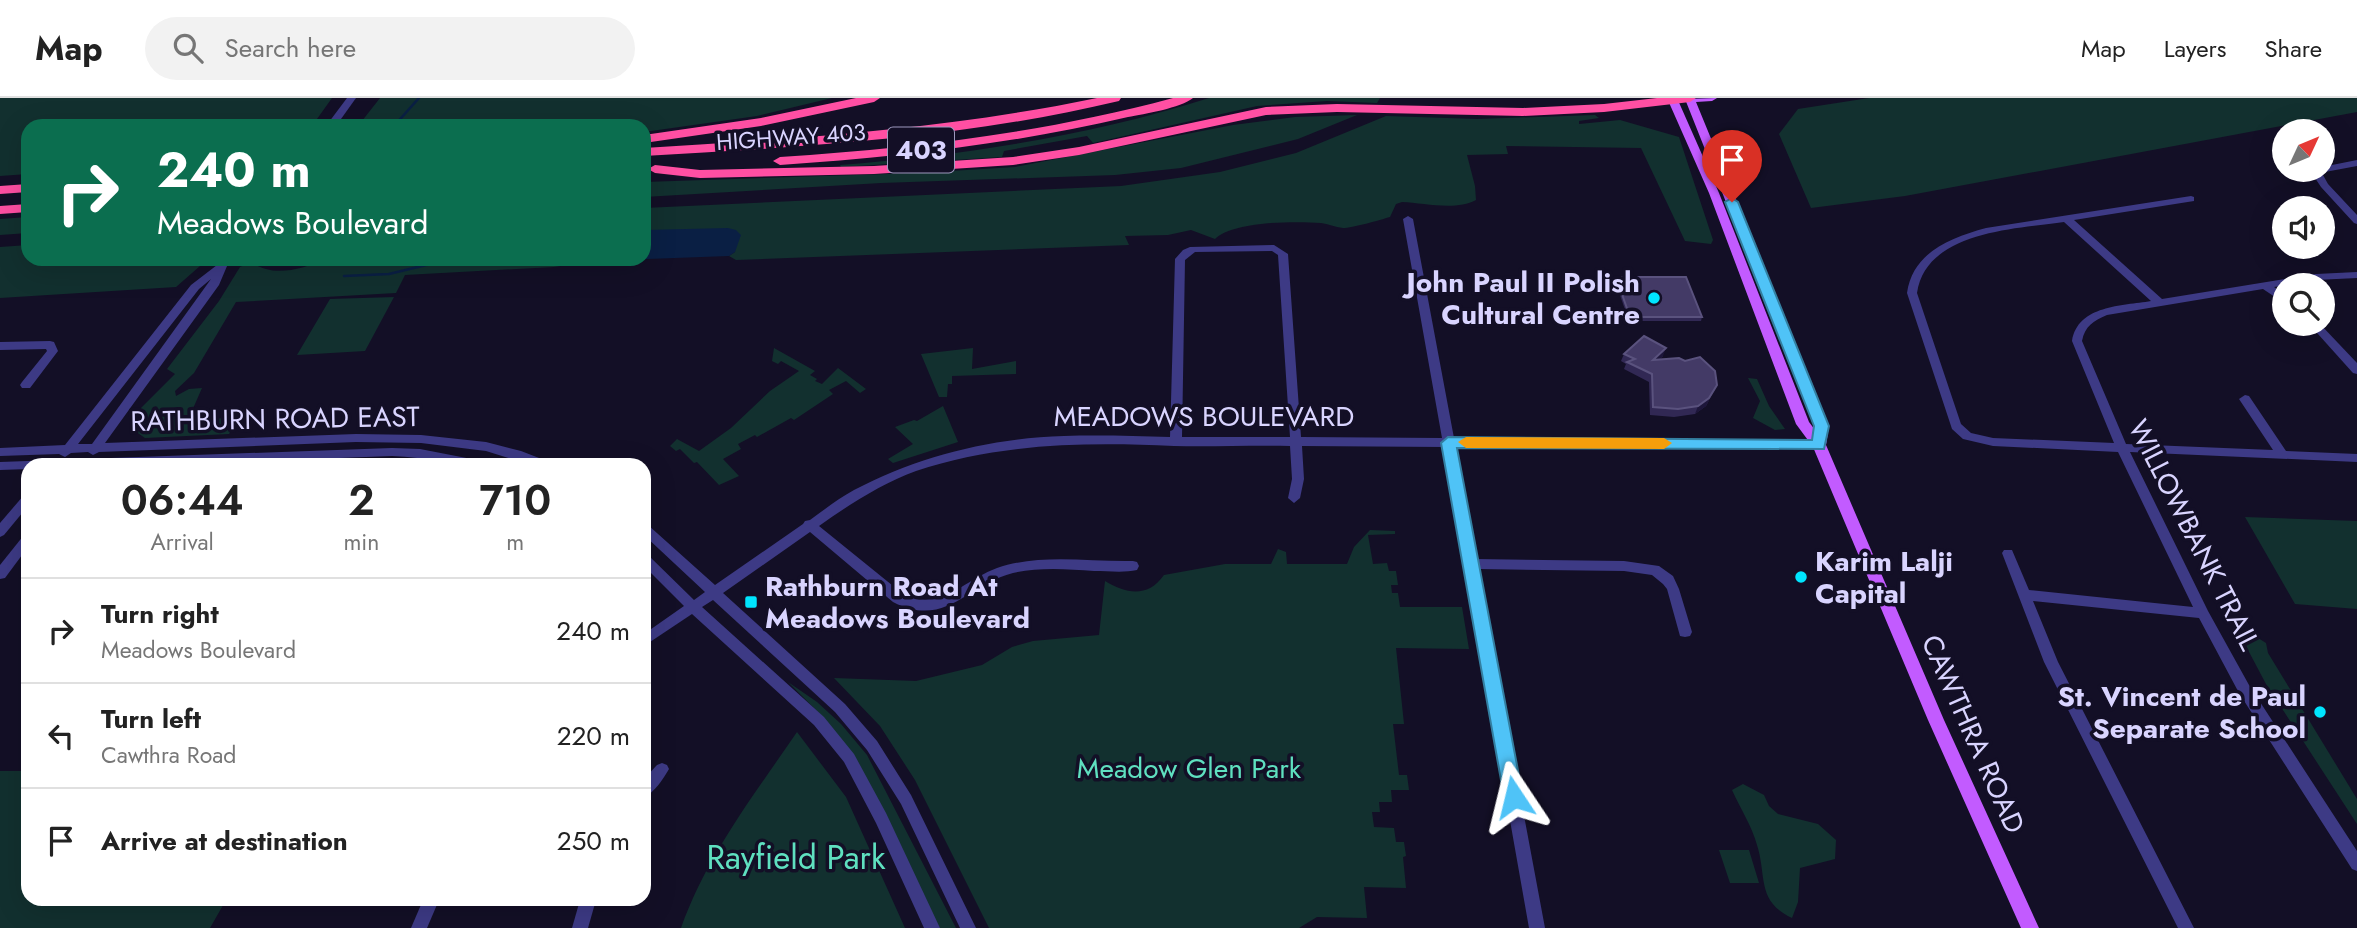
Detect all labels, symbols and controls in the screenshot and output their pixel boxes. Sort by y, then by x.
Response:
search box [145,17,635,80]
text: Map [35,25,103,72]
icon: search [169,29,207,67]
text: Search here [225,29,356,67]
text: Map [2081,31,2126,66]
text: Layers [2164,31,2226,66]
text: Share [2264,31,2322,66]
street label: HIGHWAY 403 [715,115,867,159]
north arrow [2272,119,2334,182]
map controls [2272,119,2335,336]
road number: 403 [888,128,954,172]
pin [1702,130,1762,202]
text: 240 m [157,135,311,205]
icon: arrive [1713,141,1751,179]
icon: right [42,147,133,238]
button: sound [2272,196,2335,259]
text: Meadows Boulevard [157,200,428,246]
place label: John Paul II Polish Cultural Centre [1402,262,1640,335]
button: search [2272,273,2335,336]
marker: John Paul II Polish Cultural Centre [1646,290,1662,306]
street label: RATHBURN ROAD EAST [130,396,420,442]
street label: MEADOWS BOULEVARD [1054,396,1354,437]
street label: WILLOWBANK TRAIL [2118,412,2270,658]
text: 06:44 [121,470,244,531]
text: 2 [348,470,375,531]
text: 710 [479,470,551,531]
text: Arrival [150,525,214,559]
text: min [343,525,379,559]
text: m [506,525,524,559]
place label: Karim Lalji Capital [1815,541,1953,614]
place label: Rathburn Road At Meadows Boulevard [765,566,1030,639]
marker: Karim Lalji Capital [1793,569,1809,585]
marker: Rathburn Road At Meadows Boulevard [743,594,759,610]
text: Turn right [101,595,219,633]
icon: right [42,612,80,650]
text: 240 m [556,612,630,650]
street label: CAWTHRA ROAD [1911,628,2035,840]
text: Meadows Boulevard [101,633,296,667]
place label: St. Vincent de Paul Separate School [2057,676,2306,749]
text: Turn left [101,700,201,738]
marker: St. Vincent de Paul Separate School [2312,704,2328,720]
icon: left [42,717,80,755]
text: 220 m [557,717,630,755]
text: Cawthra Road [101,738,236,772]
park label: Meadow Glen Park [1077,748,1302,789]
position arrow [1477,760,1551,834]
icon: arrive [42,822,80,860]
text: Arrive at destination [101,822,348,860]
text: 250 m [557,822,630,860]
park label: Rayfield Park [707,834,886,881]

